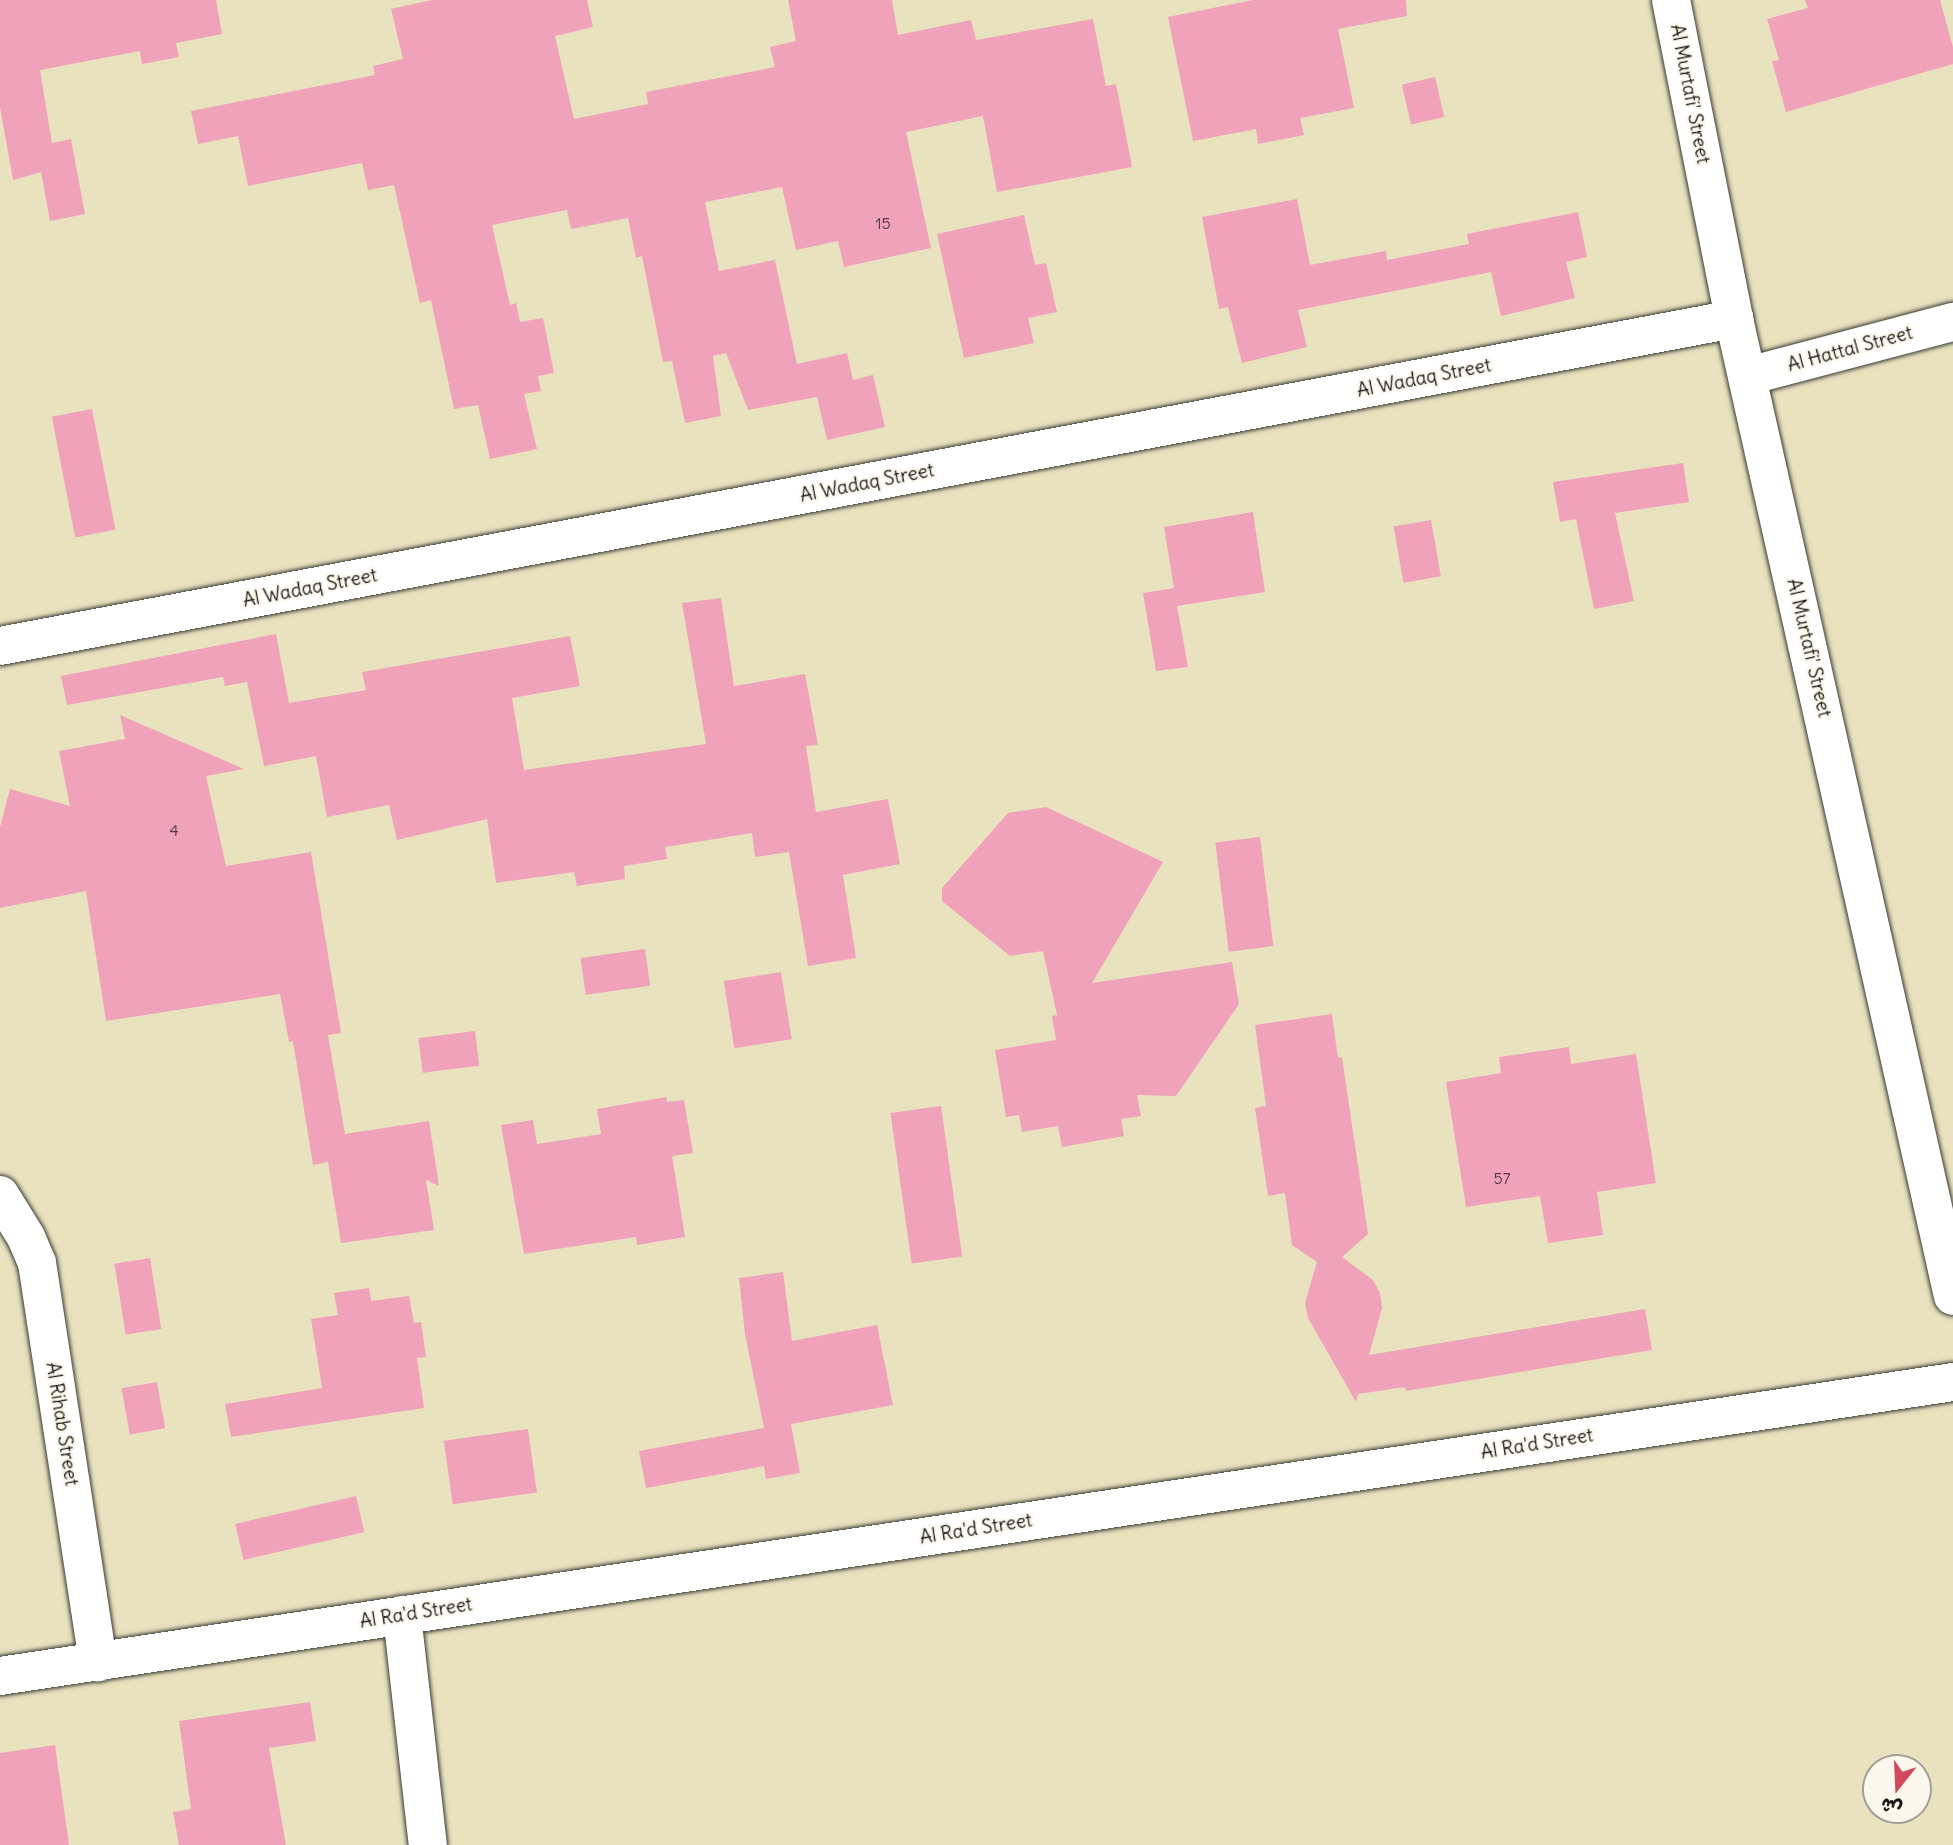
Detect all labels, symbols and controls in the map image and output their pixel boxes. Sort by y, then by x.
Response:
street label: Al Murtafi' Street [1665,22,1715,166]
house number: 15 [875,213,891,233]
street label: Al Hattal Street [1785,321,1915,377]
street label: Al Wadaq Street [1355,354,1493,402]
street label: Al Wadaq Street [798,459,936,507]
street label: Al Wadaq Street [241,564,379,612]
street label: Al Murtafi' Street [1782,576,1836,720]
house number: 4 [169,820,179,840]
house number: 57 [1493,1168,1511,1188]
street label: Al Rihab Street [41,1361,83,1487]
street label: Al Ra'd Street [1479,1424,1595,1464]
street label: Al Ra'd Street [918,1509,1034,1549]
street label: Al Ra'd Street [358,1593,474,1633]
north arrow [1862,1754,1932,1824]
text: ش [1877,1792,1905,1822]

